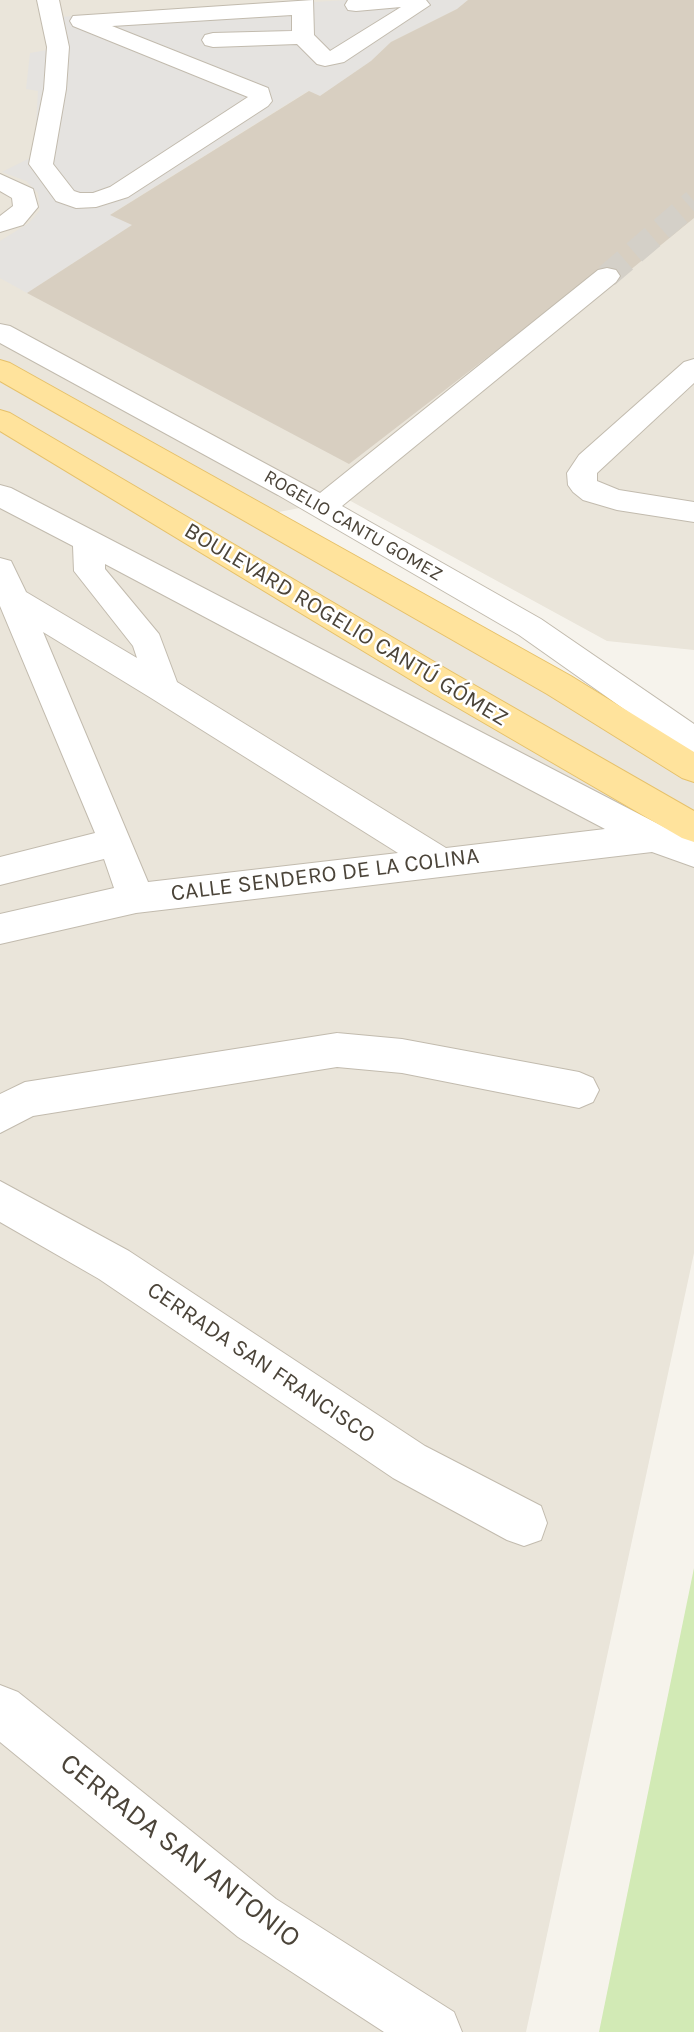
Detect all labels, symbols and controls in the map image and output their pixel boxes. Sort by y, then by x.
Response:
street label: ROGELIO CANTU GOMEZ [260,466,446,586]
street label: BOULEVARD ROGELIO CANTÚ GÓMEZ [179,517,513,733]
street label: CALLE SENDERO DE LA COLINA [169,842,481,908]
street label: CERRADA SAN FRANCISCO [142,1276,380,1450]
street label: CERRADA SAN ANTONIO [53,1747,307,1955]

